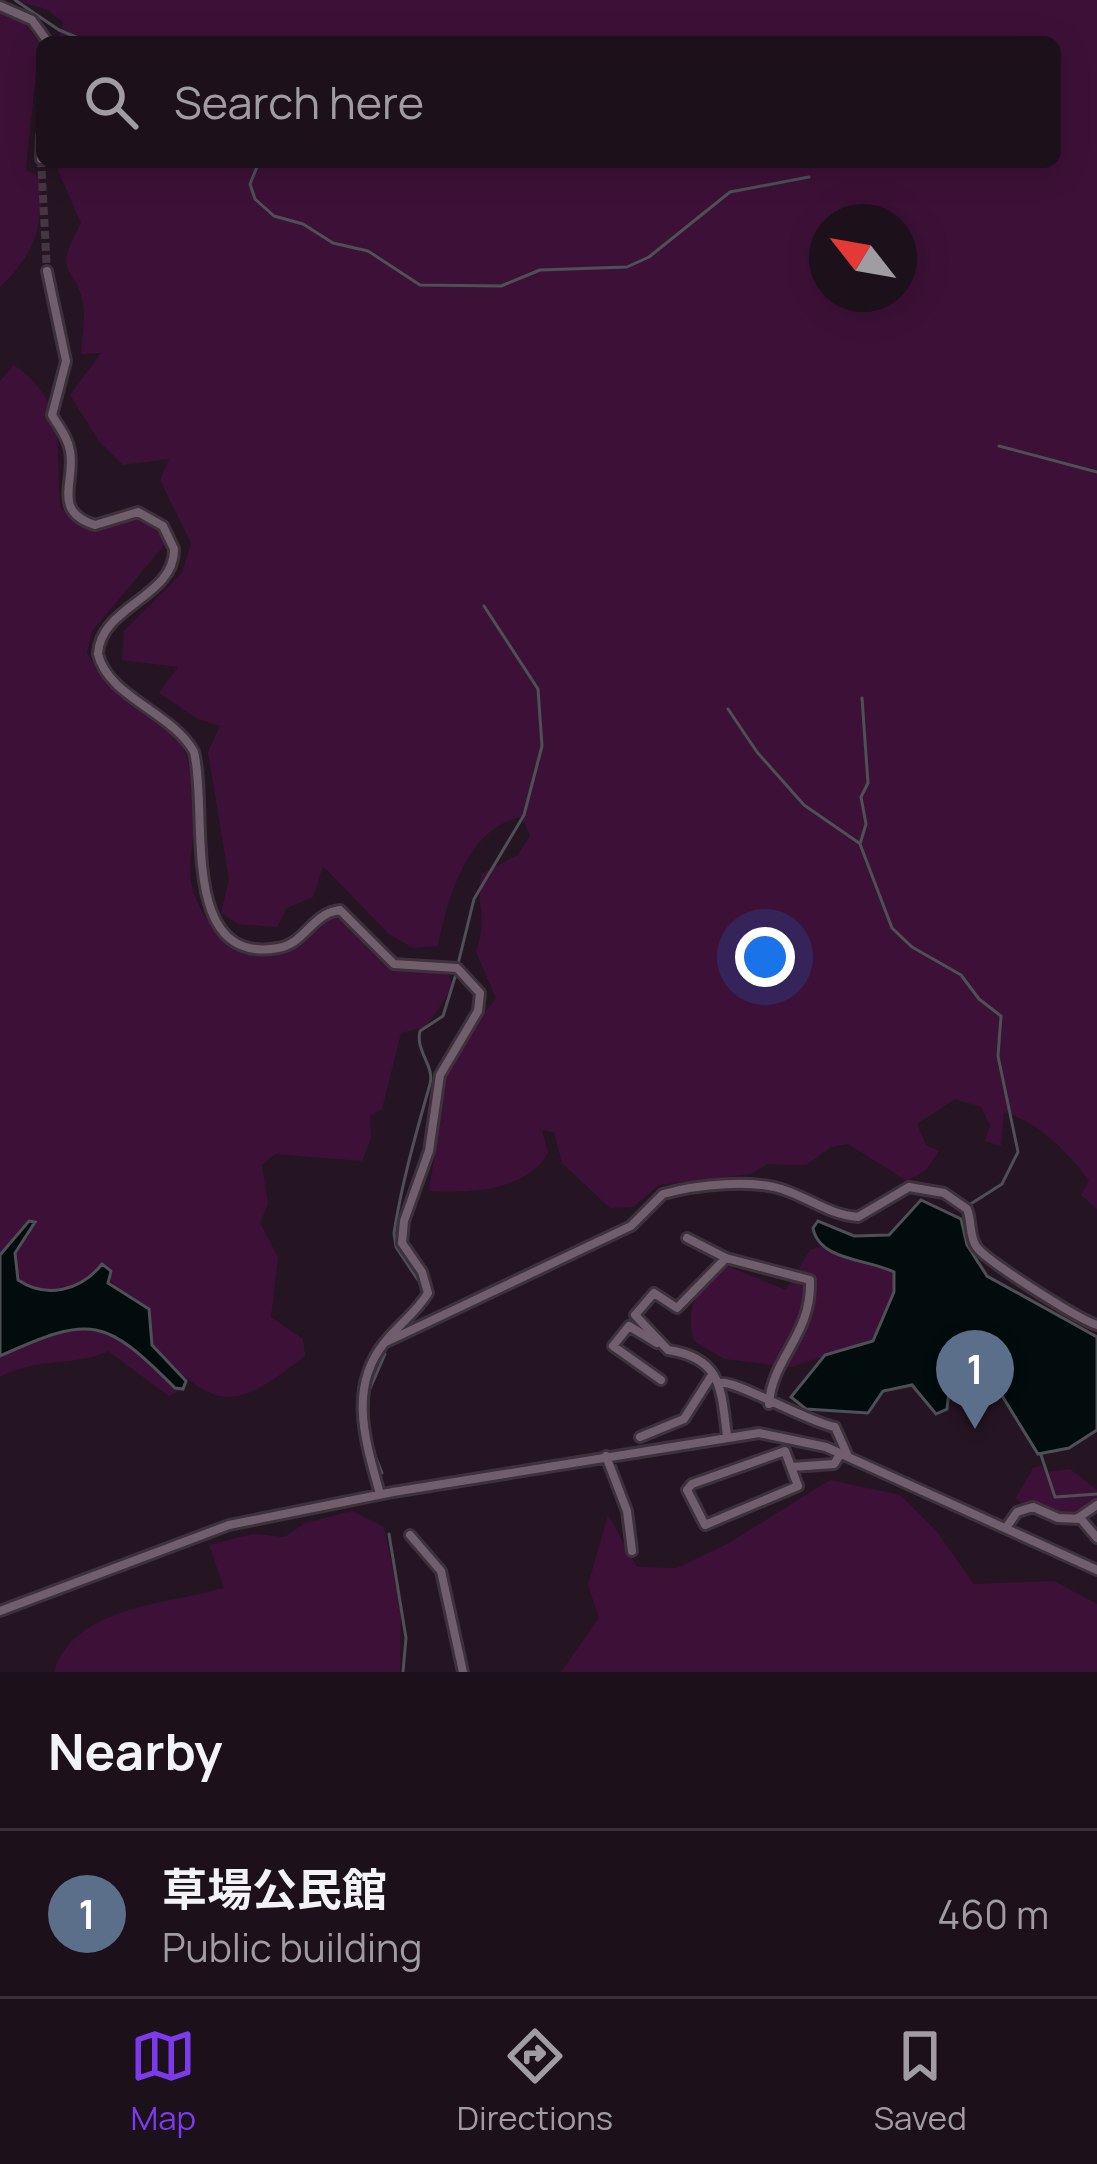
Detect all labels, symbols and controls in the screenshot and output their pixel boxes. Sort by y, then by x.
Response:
search box [36,36,1061,168]
icon: search [78,69,144,135]
text: Search here [174,71,424,133]
north arrow [809,204,917,312]
your location [735,927,795,987]
pin: 1 [936,1330,1014,1429]
text: Nearby [48,1716,223,1785]
text: 草場公民館 [162,1858,387,1920]
text: 1 [78,1887,96,1941]
text: 460 m [937,1887,1049,1941]
text: Public building [162,1920,422,1974]
tab: Map [130,2023,196,2140]
tab: Directions [457,2023,613,2140]
tab: Saved [874,2023,967,2140]

